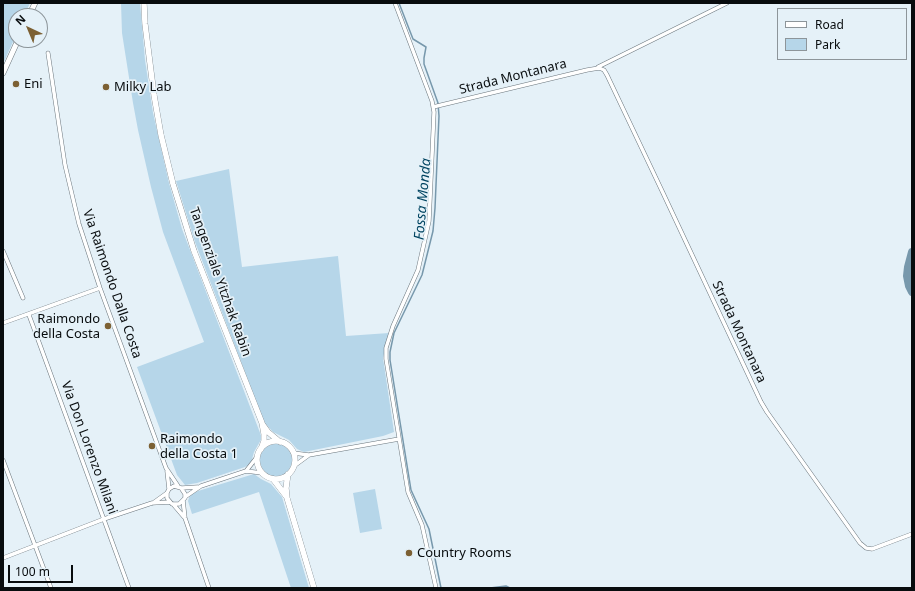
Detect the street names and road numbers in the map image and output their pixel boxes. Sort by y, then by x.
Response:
street label: Strada Montanara [458,56,568,98]
street label: Tangenziale Yitzhak Rabin [186,205,254,359]
street label: Via Raimondo Dalla Costa [79,208,145,360]
street label: Strada Montanara [709,279,769,385]
street label: Via Don Lorenzo Milani [58,379,120,517]

